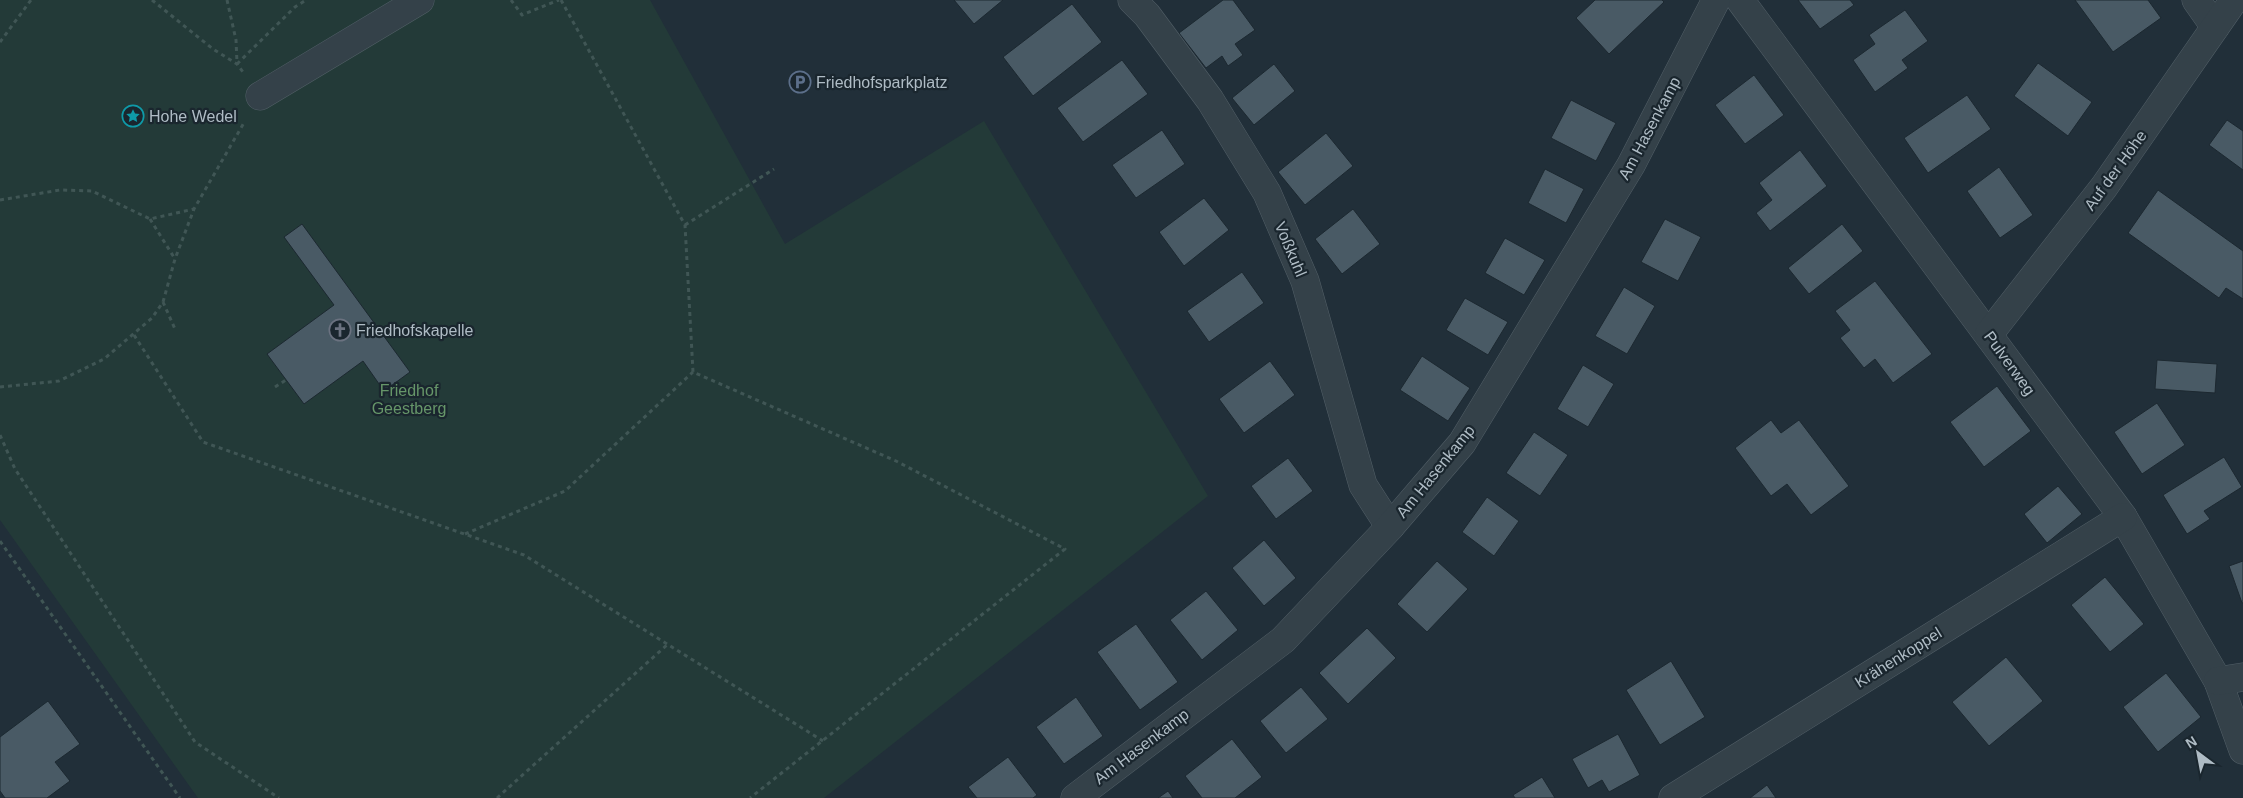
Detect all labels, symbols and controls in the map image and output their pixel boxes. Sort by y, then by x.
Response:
parking icon: Friedhofsparkplatz [788,70,812,94]
place label: Friedhofsparkplatz [816,74,948,91]
street label: Am Hasenkamp [1615,74,1684,182]
place icon: Hohe Wedel [121,104,145,128]
place label: Hohe Wedel [149,108,237,125]
street label: Auf der Höhe [2081,127,2150,213]
street label: Voßkuhl [1271,219,1310,279]
church icon: Friedhofskapelle [328,318,352,342]
place label: Friedhofskapelle [356,322,474,339]
street label: Pulverweg [1981,328,2038,399]
park label: Friedhof Geestberg [372,382,446,417]
street label: Am Hasenkamp [1393,422,1478,521]
street label: Krähenkoppel [1852,624,1945,691]
street label: Am Hasenkamp [1091,705,1192,787]
north arrow [2173,728,2223,778]
text: N [2183,733,2200,751]

